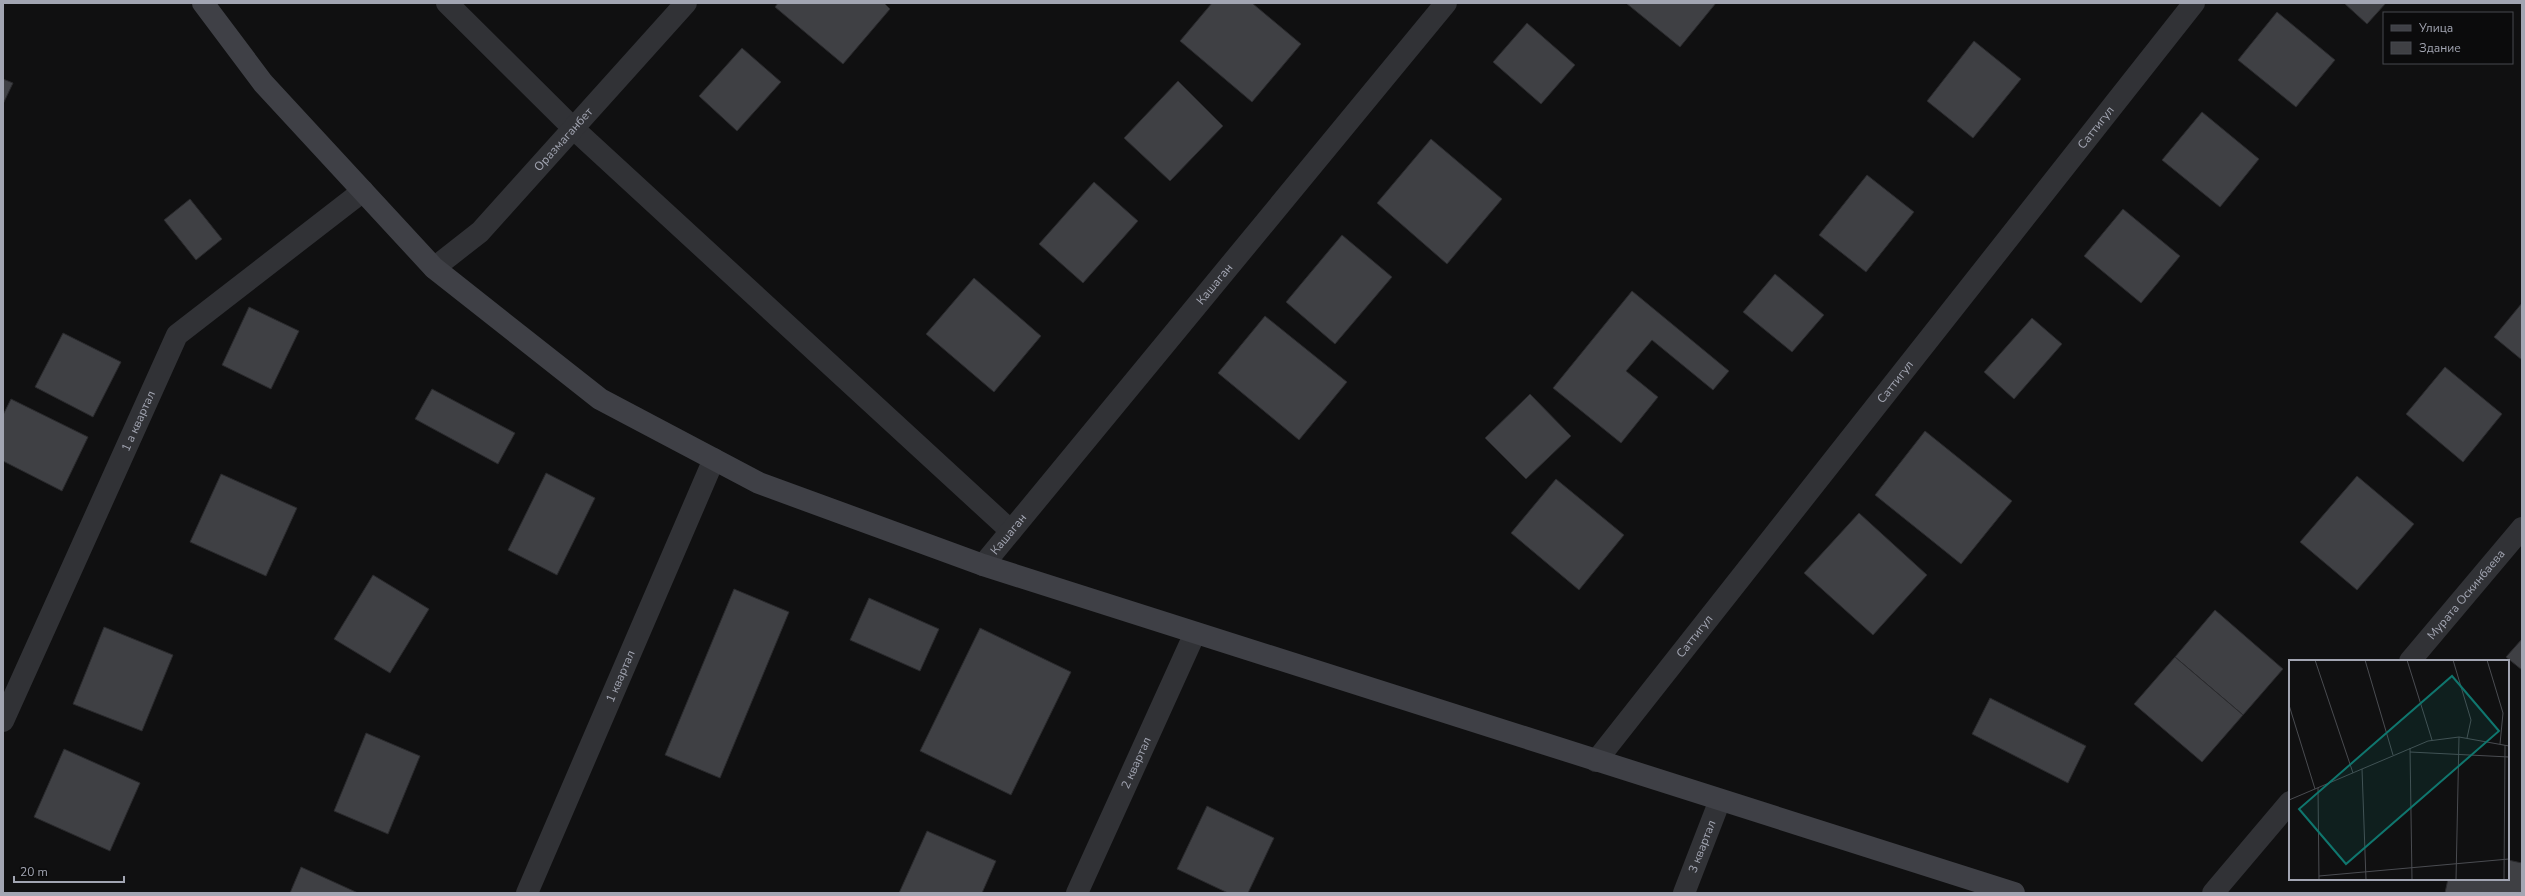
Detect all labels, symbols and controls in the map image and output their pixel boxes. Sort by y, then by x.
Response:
legend [2383,12,2513,64]
text: Улица [2418,20,2453,36]
text: Здание [2419,40,2461,56]
street label: Саттигул [2074,103,2118,152]
street label: Оразмаганбет [530,104,597,175]
street label: Кашаган [1193,260,1236,308]
street label: Саттигул [1873,357,1917,407]
street label: 1 а квартал [118,388,159,454]
street label: Кашаган [987,510,1030,558]
street label: Мурата Оскинбаева [2423,546,2509,643]
street label: Саттигул [1673,611,1716,661]
street label: 1 квартал [602,648,639,705]
inset map [2289,660,2509,880]
street label: 2 квартал [1117,734,1155,791]
street label: 3 квартал [1685,818,1720,875]
scale bar [14,858,124,884]
text: 20 m [20,864,48,880]

